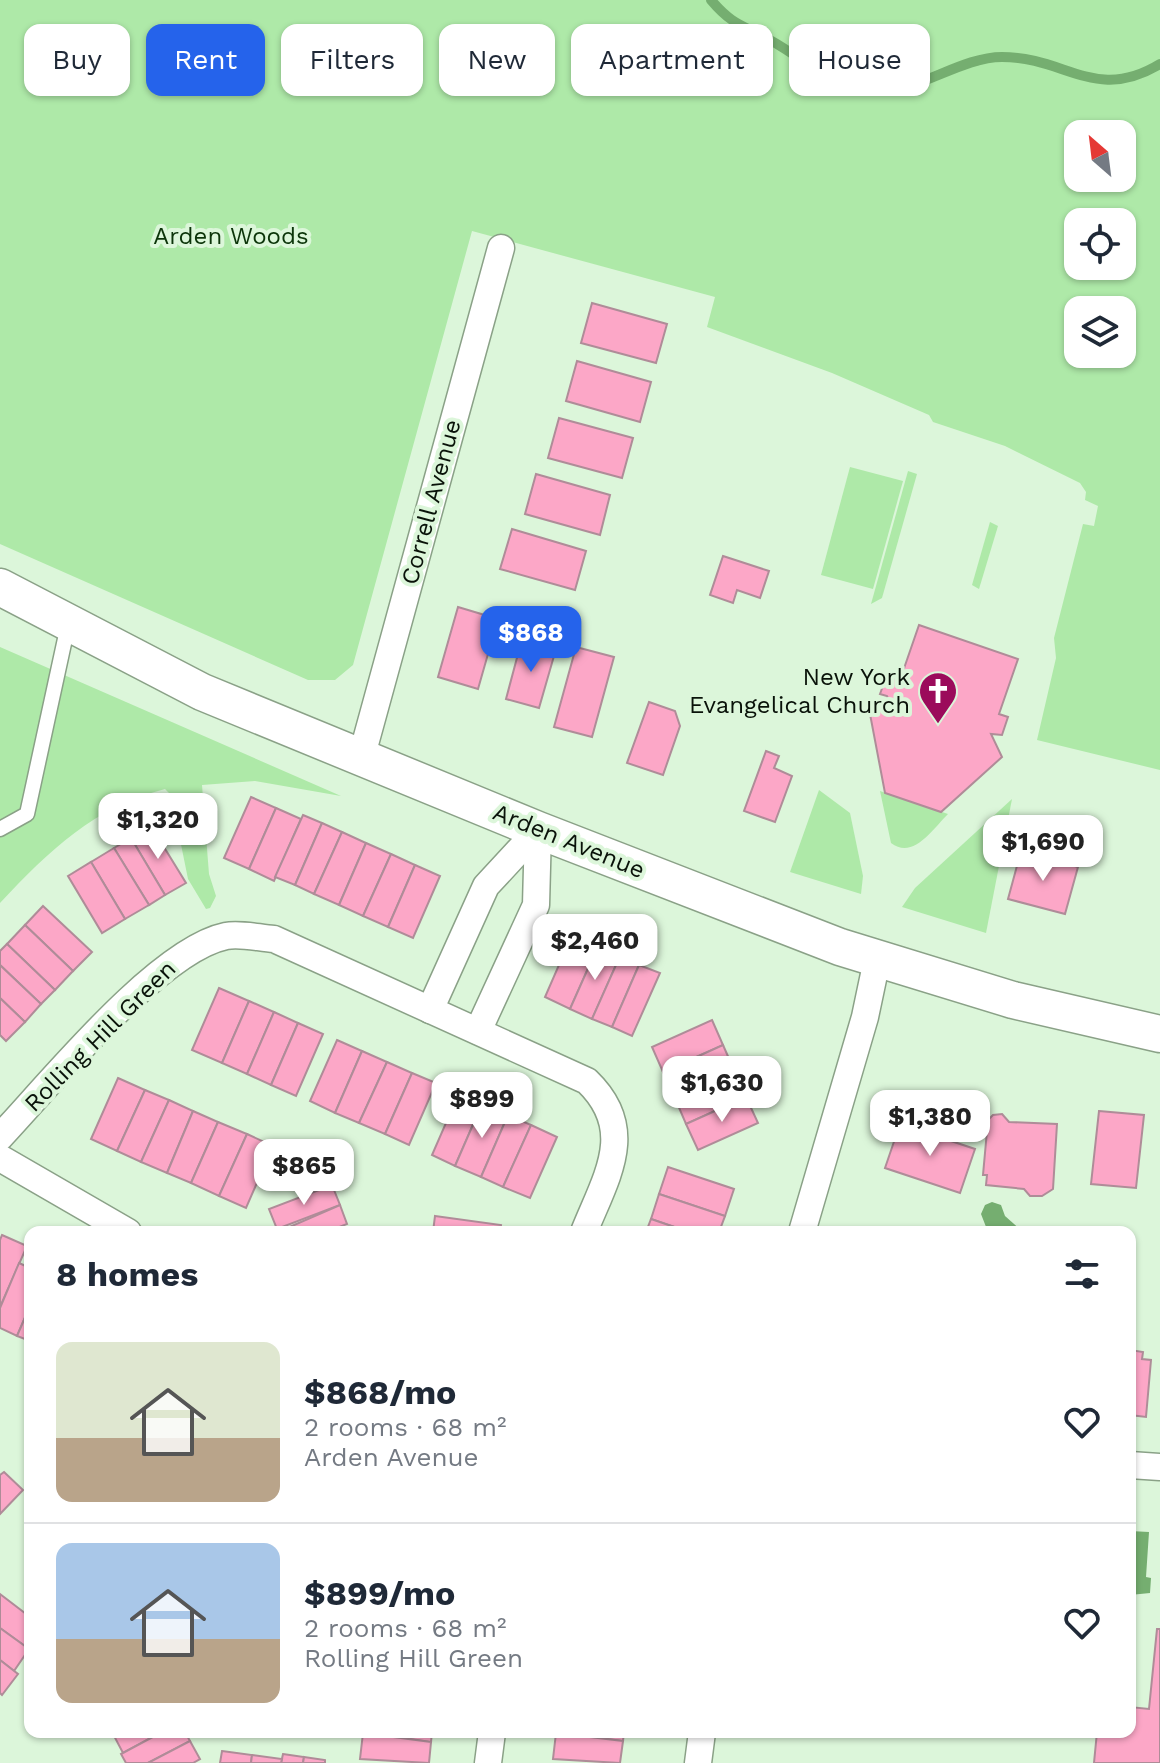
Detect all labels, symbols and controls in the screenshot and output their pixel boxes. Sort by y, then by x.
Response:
chip: Buy [24,24,130,96]
chip: Rent [146,24,265,96]
chip: Filters [281,24,423,96]
chip: New [439,24,555,96]
chip: Apartment [571,24,773,96]
chip: House [789,24,930,96]
north arrow [1064,120,1136,192]
map controls [1064,120,1136,368]
button: locate [1064,208,1136,280]
park label: Arden Woods [153,222,309,250]
button: layers [1064,296,1136,368]
street label: Correll Avenue [395,416,467,588]
pin: $868 [484,606,578,674]
text: $868 [498,617,564,647]
place label: New York Evangelical Church [689,663,910,719]
church icon: New York Evangelical Church [917,670,959,725]
pin: $1,320 [93,793,223,861]
street label: Arden Avenue [489,798,649,884]
text: $1,320 [116,804,200,834]
pin: $1,690 [978,815,1108,883]
text: $1,690 [1001,826,1085,856]
pin: $2,460 [530,914,660,982]
text: $2,460 [550,925,640,955]
street label: Rolling Hill Green [19,955,181,1117]
pin: $1,630 [657,1056,787,1124]
text: $1,630 [680,1067,764,1097]
pin: $899 [435,1072,529,1140]
text: $899 [449,1083,515,1113]
pin: $1,380 [865,1090,995,1158]
text: $1,380 [888,1101,972,1131]
pin: $865 [257,1139,351,1207]
text: $865 [272,1150,336,1180]
icon: filters [1060,1252,1104,1296]
text: 8 homes [56,1254,198,1294]
text: $868/mo [304,1372,457,1412]
icon: home [120,1374,216,1470]
icon: heart [1060,1400,1104,1444]
text: 2 rooms · 68 m² [304,1412,506,1442]
text: Arden Avenue [304,1442,479,1472]
text: $899/mo [304,1573,455,1613]
icon: home [120,1575,216,1671]
icon: heart [1060,1601,1104,1645]
text: 2 rooms · 68 m² [304,1613,506,1643]
text: Rolling Hill Green [304,1643,523,1673]

